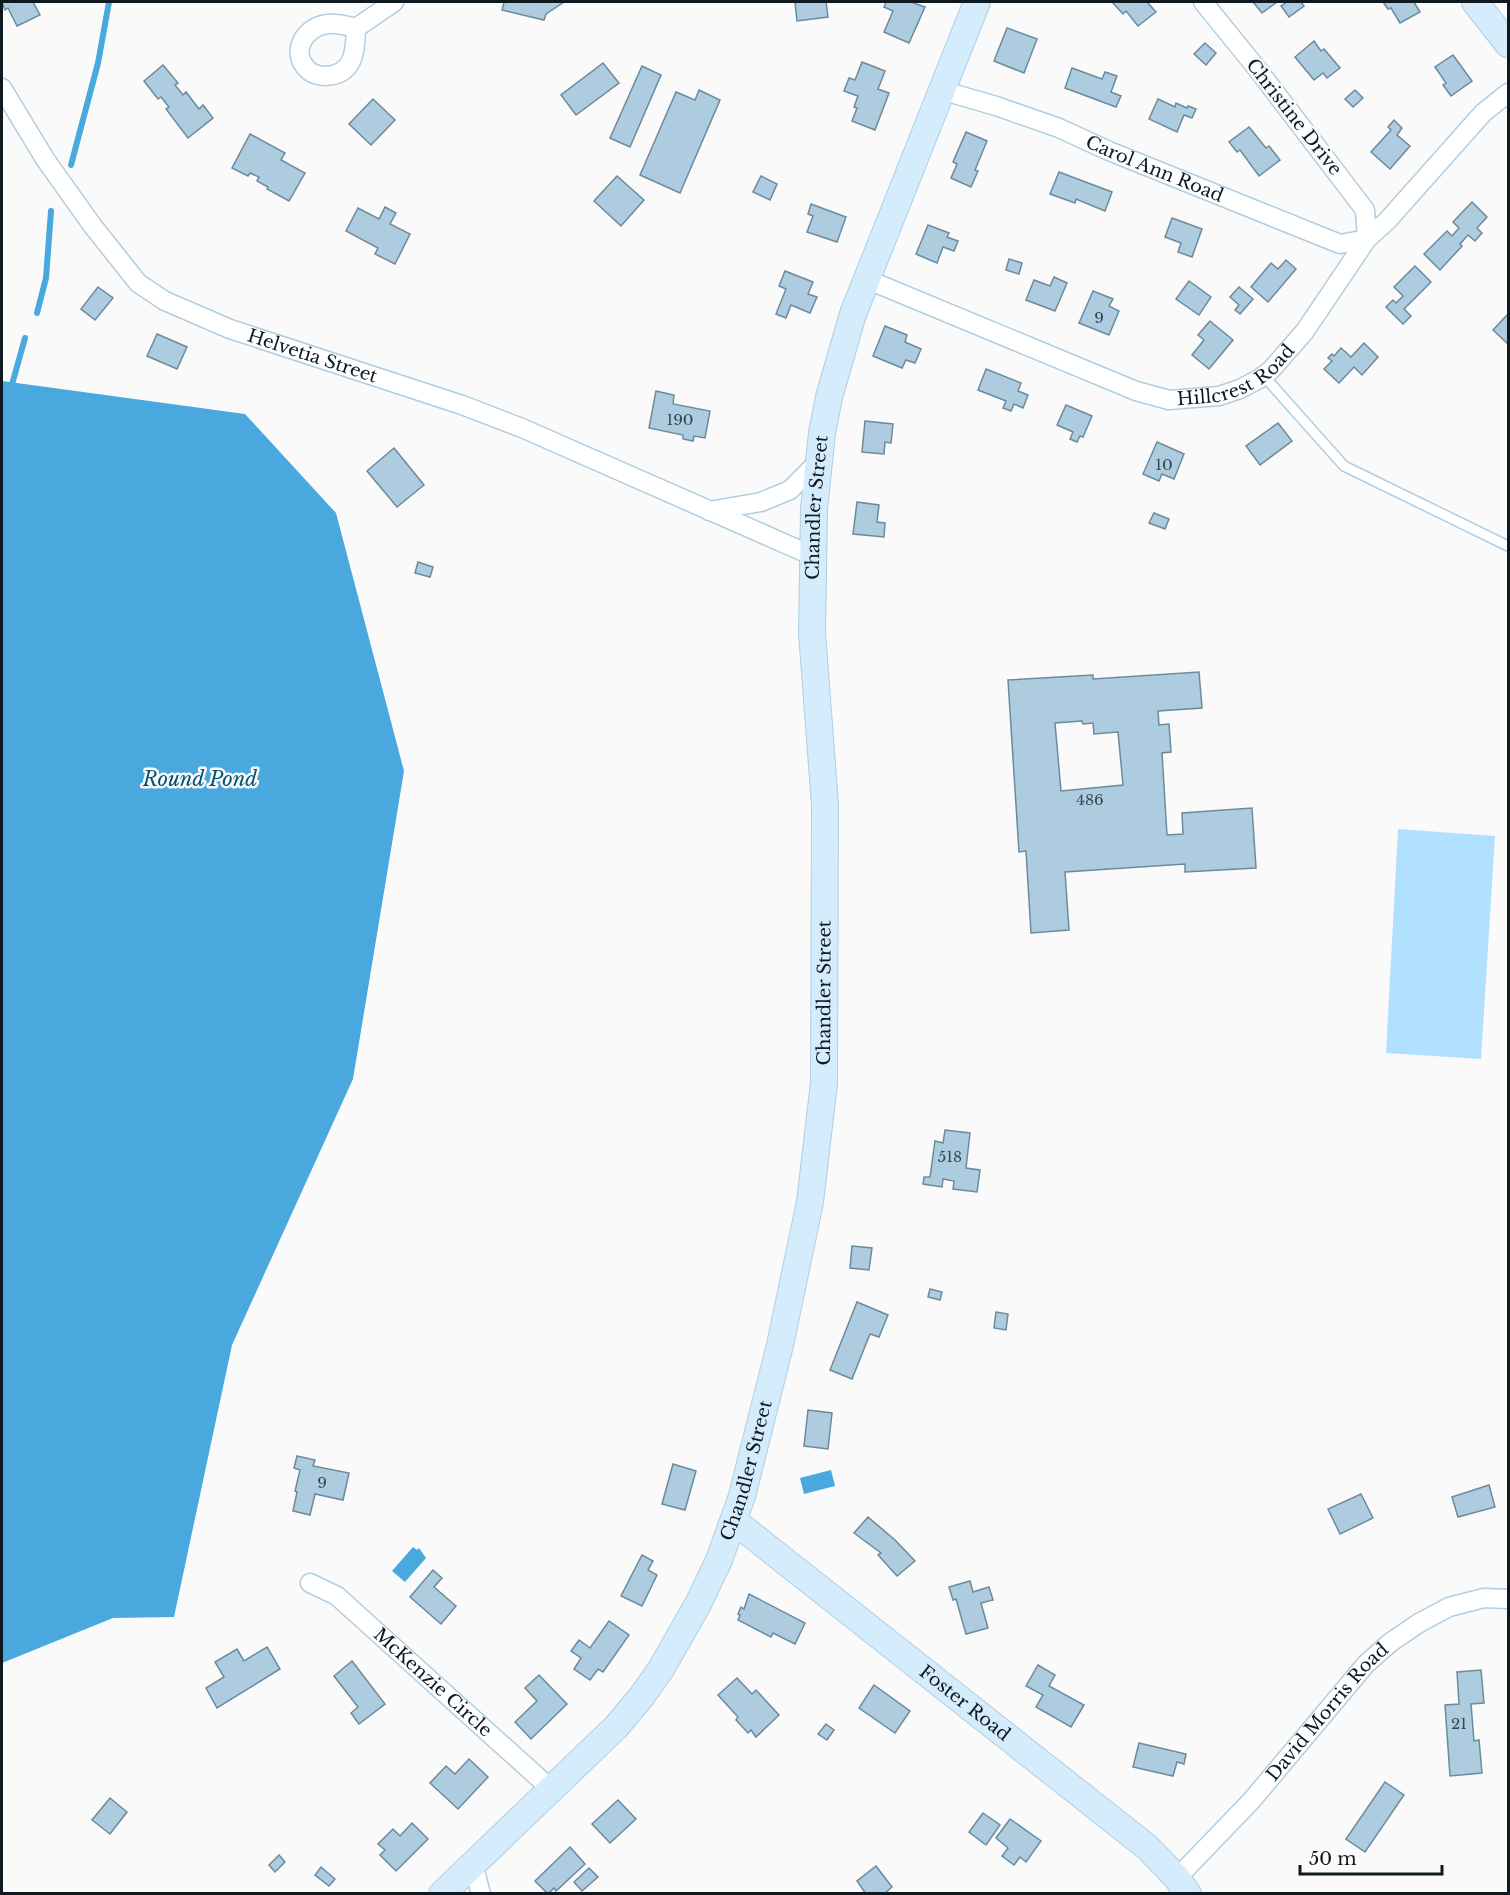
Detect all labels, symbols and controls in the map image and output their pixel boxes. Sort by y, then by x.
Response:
street label: Christine Drive [1242,54,1346,180]
street label: Carol Ann Road [1082,131,1227,207]
house number: 9 [1094,308,1104,327]
street label: Helvetia Street [245,324,380,388]
street label: Hillcrest Road [1176,340,1299,410]
house number: 190 [666,410,694,429]
street label: Chandler Street [802,434,833,580]
house number: 10 [1155,455,1173,474]
water label: Round Pond [142,767,257,791]
house number: 486 [1076,790,1104,809]
street label: Chandler Street [813,920,836,1065]
house number: 518 [938,1147,962,1166]
street label: Chandler Street [716,1398,777,1544]
house number: 9 [317,1473,327,1492]
street label: McKenzie Circle [369,1623,497,1741]
street label: David Morris Road [1262,1639,1393,1786]
street label: Foster Road [915,1661,1015,1746]
house number: 21 [1451,1714,1467,1733]
scale bar [1300,1838,1442,1876]
text: 50 m [1309,1848,1357,1870]

